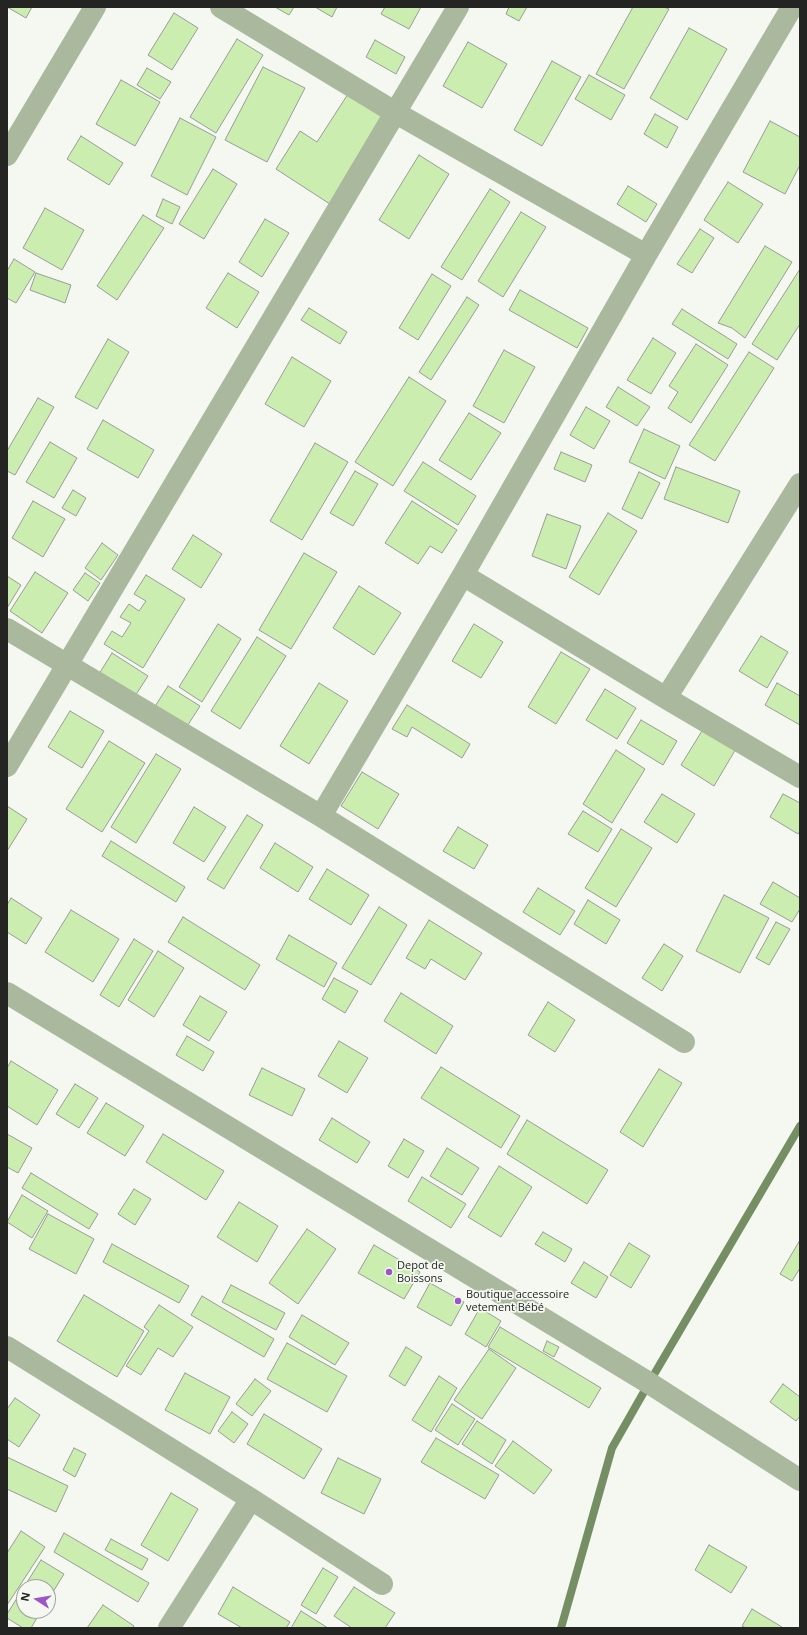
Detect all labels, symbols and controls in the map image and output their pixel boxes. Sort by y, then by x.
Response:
place label: Depot de Boissons [397,1259,444,1285]
marker: Depot de Boissons [384,1267,394,1277]
place label: Boutique accessoire vetement Bébé [466,1288,569,1314]
marker: Boutique accessoire vetement Bébé [453,1296,463,1306]
north arrow [16,1579,56,1619]
text: N [16,1591,33,1603]

